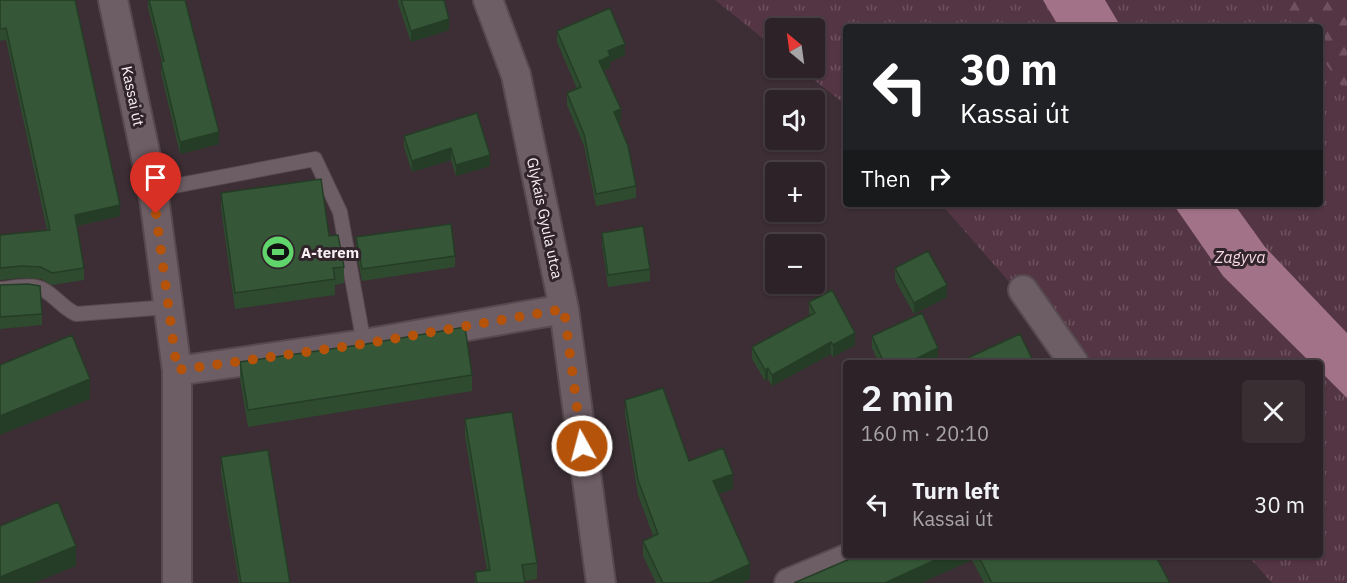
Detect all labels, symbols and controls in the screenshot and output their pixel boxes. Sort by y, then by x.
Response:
north arrow [765,18,825,78]
map controls [765,18,825,294]
text: 30 m [960,42,1058,97]
icon: left [861,48,939,126]
street label: Kassai út [117,64,149,128]
button: sound [765,90,825,150]
text: Kassai út [960,95,1070,130]
pin [130,152,181,214]
street label: Glykais Gyula utca [523,156,567,280]
icon: arrive [139,161,172,194]
button: + [765,162,825,222]
icon: right [923,162,956,195]
text: Then [861,164,911,193]
sports icon: A-terem [260,234,296,270]
button: − [765,234,825,294]
place label: A-terem [301,243,359,262]
water label: Zagyva [1213,247,1266,267]
text: 2 min [861,374,954,421]
button: close [1242,380,1305,443]
position arrow [550,414,614,478]
text: 160 m · 20:10 [861,420,989,447]
text: Turn left [912,476,1000,505]
icon: left [861,488,894,521]
text: 30 m [1254,490,1305,519]
text: Kassai út [912,505,993,532]

